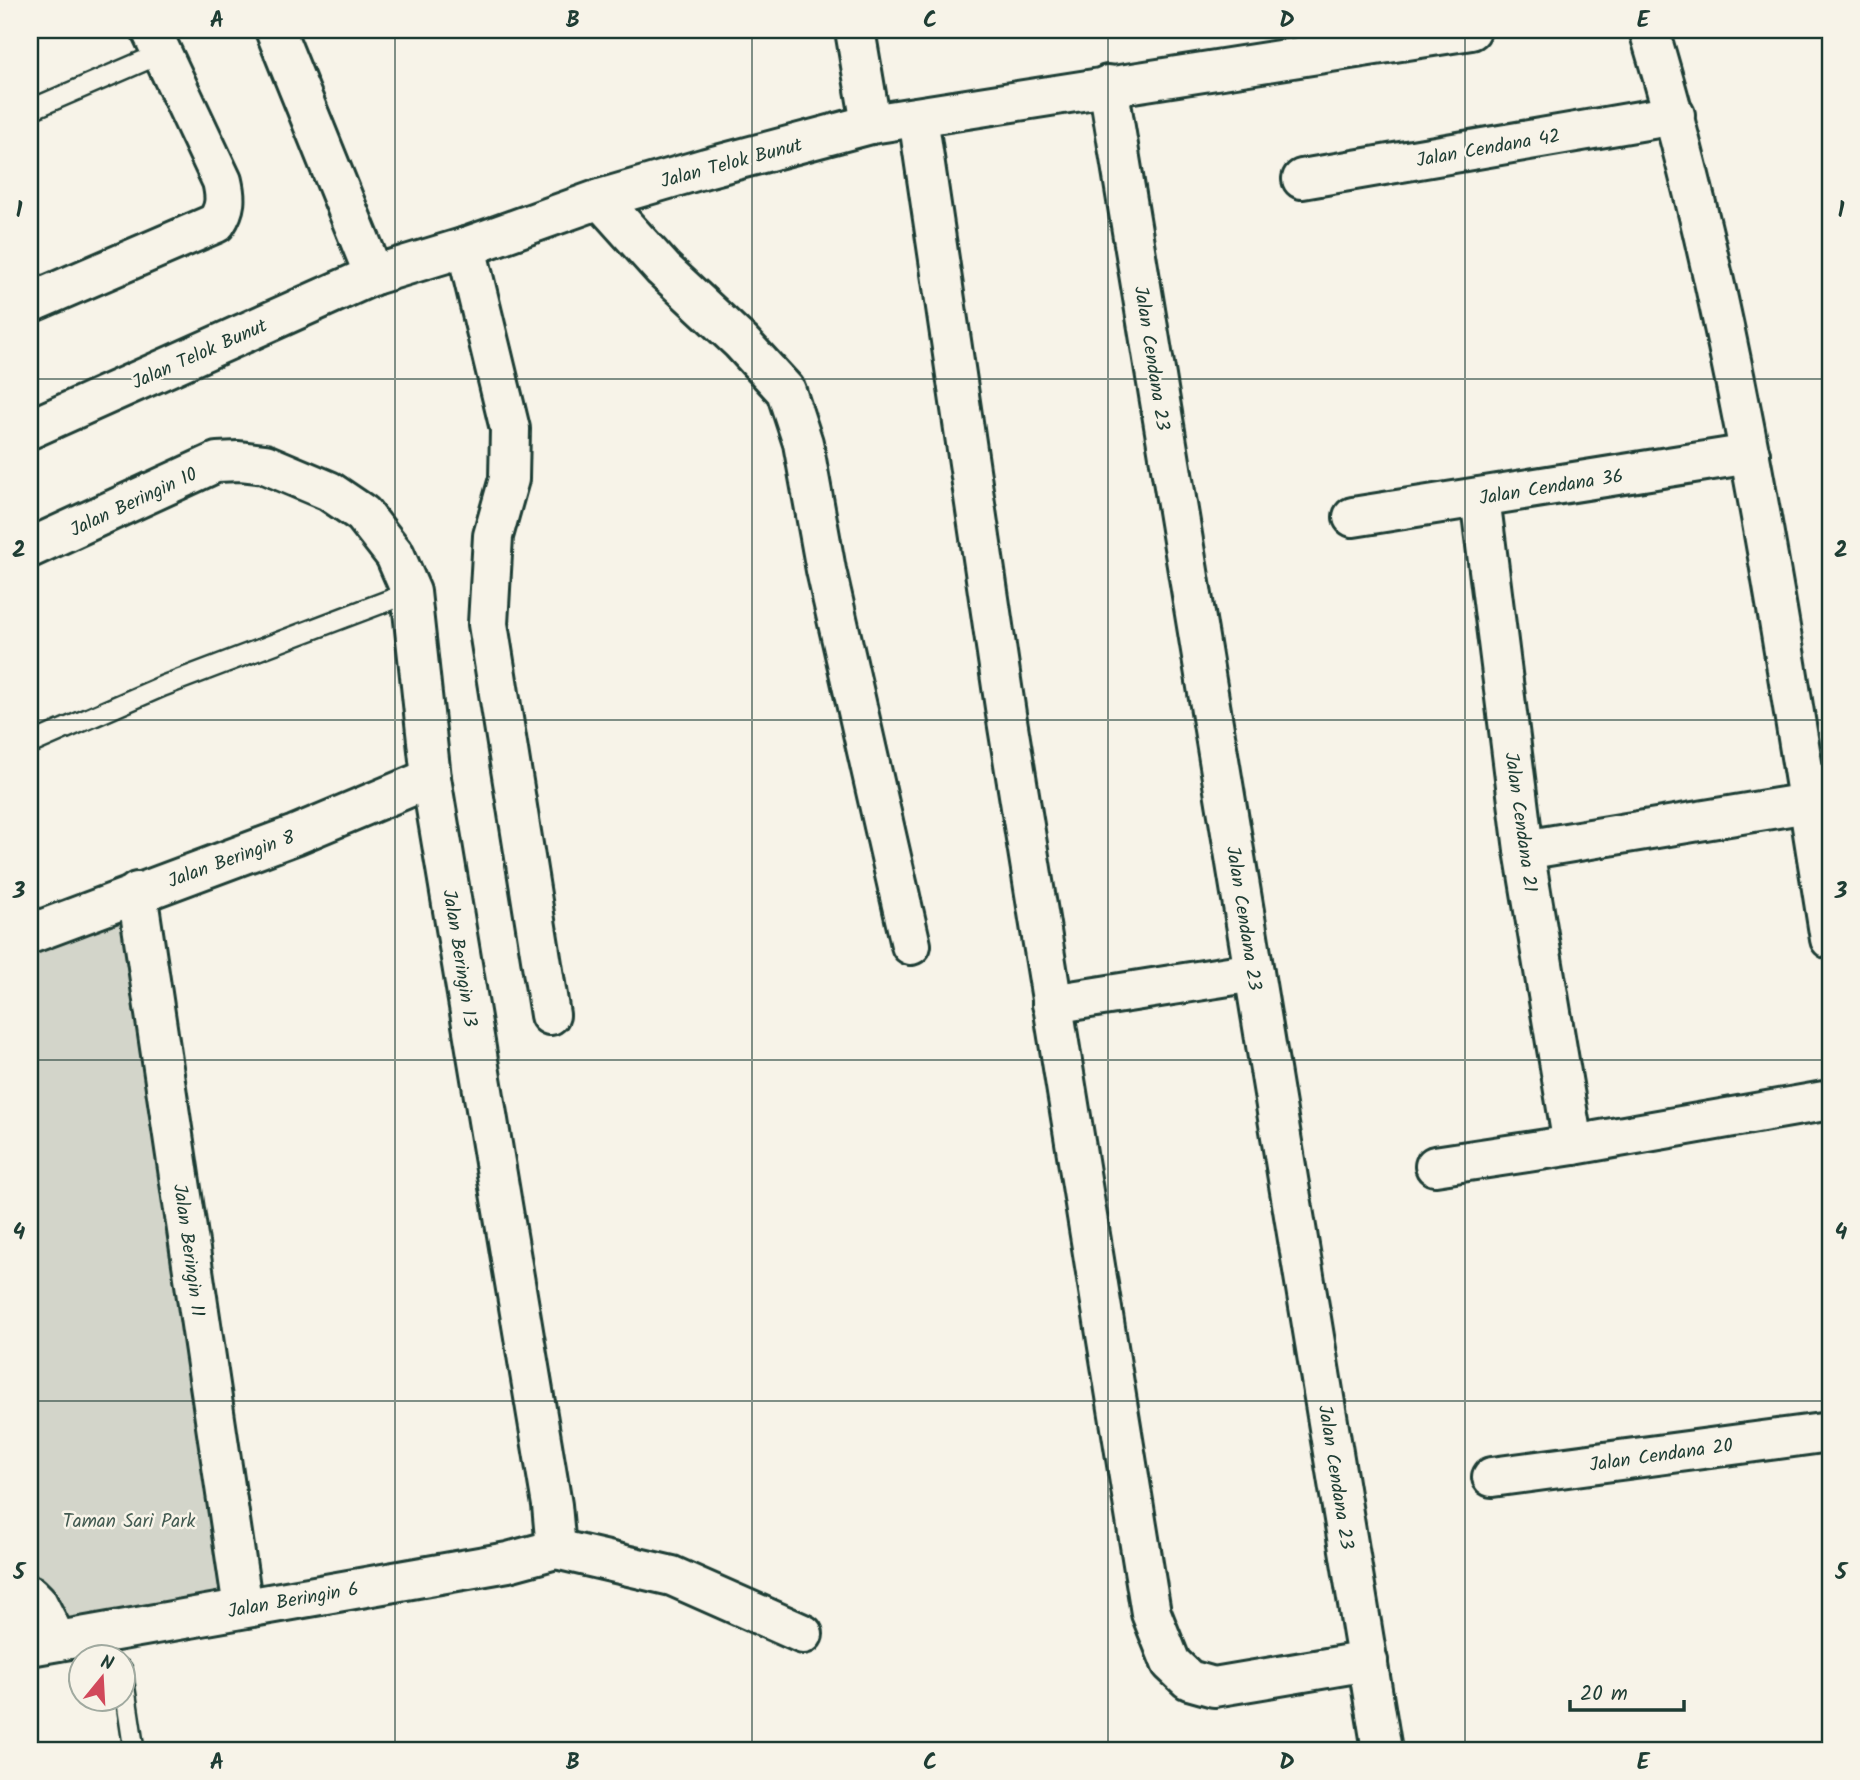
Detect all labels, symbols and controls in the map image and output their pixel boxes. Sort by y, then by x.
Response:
text: A [210,3,224,39]
text: B [566,3,580,39]
text: C [923,3,937,39]
text: D [1279,3,1295,39]
text: E [1637,3,1651,39]
street label: Jalan Cendana 42 [1414,122,1563,176]
street label: Jalan Telok Bunut [657,130,806,197]
text: 1 [16,193,23,229]
text: 1 [1838,193,1845,229]
street label: Jalan Cendana 23 [1125,284,1177,433]
street label: Jalan Telok Bunut [127,311,273,398]
street label: Jalan Beringin 10 [65,460,202,545]
street label: Jalan Cendana 36 [1477,462,1626,514]
text: 2 [12,533,26,569]
text: 2 [1834,533,1848,569]
street label: Jalan Cendana 21 [1495,750,1545,894]
street label: Jalan Beringin 8 [164,823,300,897]
street label: Jalan Cendana 23 [1217,844,1269,993]
text: 3 [12,874,26,910]
text: 3 [1834,874,1848,910]
street label: Jalan Beringin 13 [433,887,485,1029]
street label: Jalan Beringin 11 [164,1182,212,1319]
text: 4 [13,1215,26,1251]
text: 4 [1835,1215,1848,1251]
street label: Jalan Cendana 23 [1309,1403,1361,1552]
street label: Jalan Cendana 20 [1588,1431,1735,1481]
park label: Taman Sari Park [63,1507,195,1537]
text: 5 [12,1555,27,1591]
text: 5 [1834,1555,1849,1591]
street label: Jalan Beringin 6 [225,1575,361,1627]
north arrow [66,1644,136,1714]
text: N [96,1648,117,1680]
scale bar [1570,1668,1683,1712]
text: 20 m [1580,1678,1628,1711]
text: A [210,1745,224,1780]
text: B [566,1745,580,1780]
text: C [923,1745,937,1780]
text: D [1279,1745,1295,1780]
text: E [1637,1745,1651,1780]

